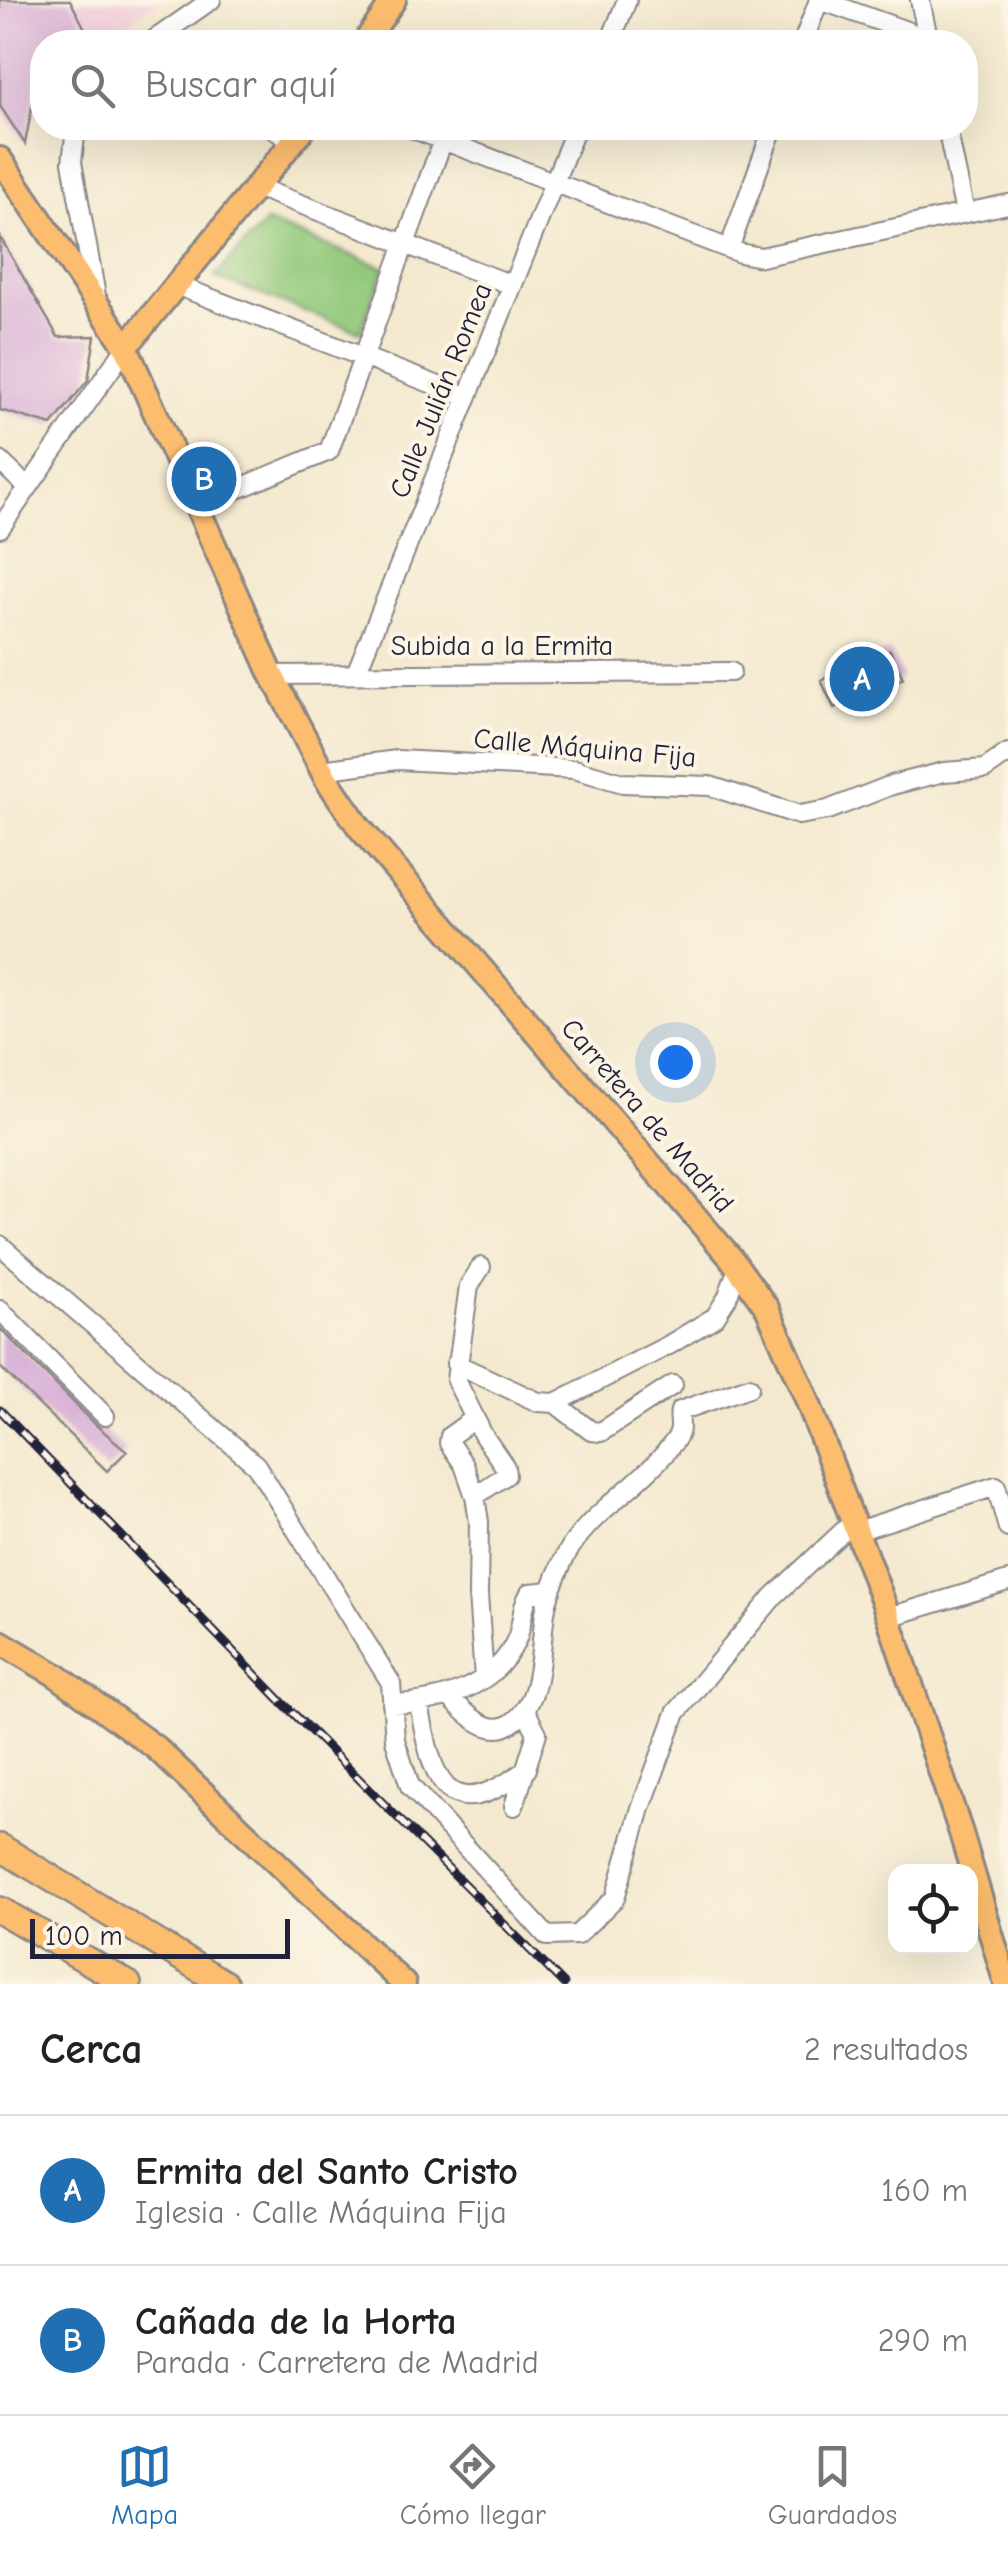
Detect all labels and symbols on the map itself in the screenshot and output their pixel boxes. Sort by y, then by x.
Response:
street label: Calle Julián Romea [383,278,499,503]
pin: B [172,442,236,516]
street label: Subida a la Ermita [391,630,613,662]
pin: A [830,642,894,716]
street label: Calle Máquina Fija [472,722,697,774]
street label: Carretera de Madrid [554,1012,740,1219]
your location [650,1037,701,1088]
scale bar [30,1914,290,1958]

